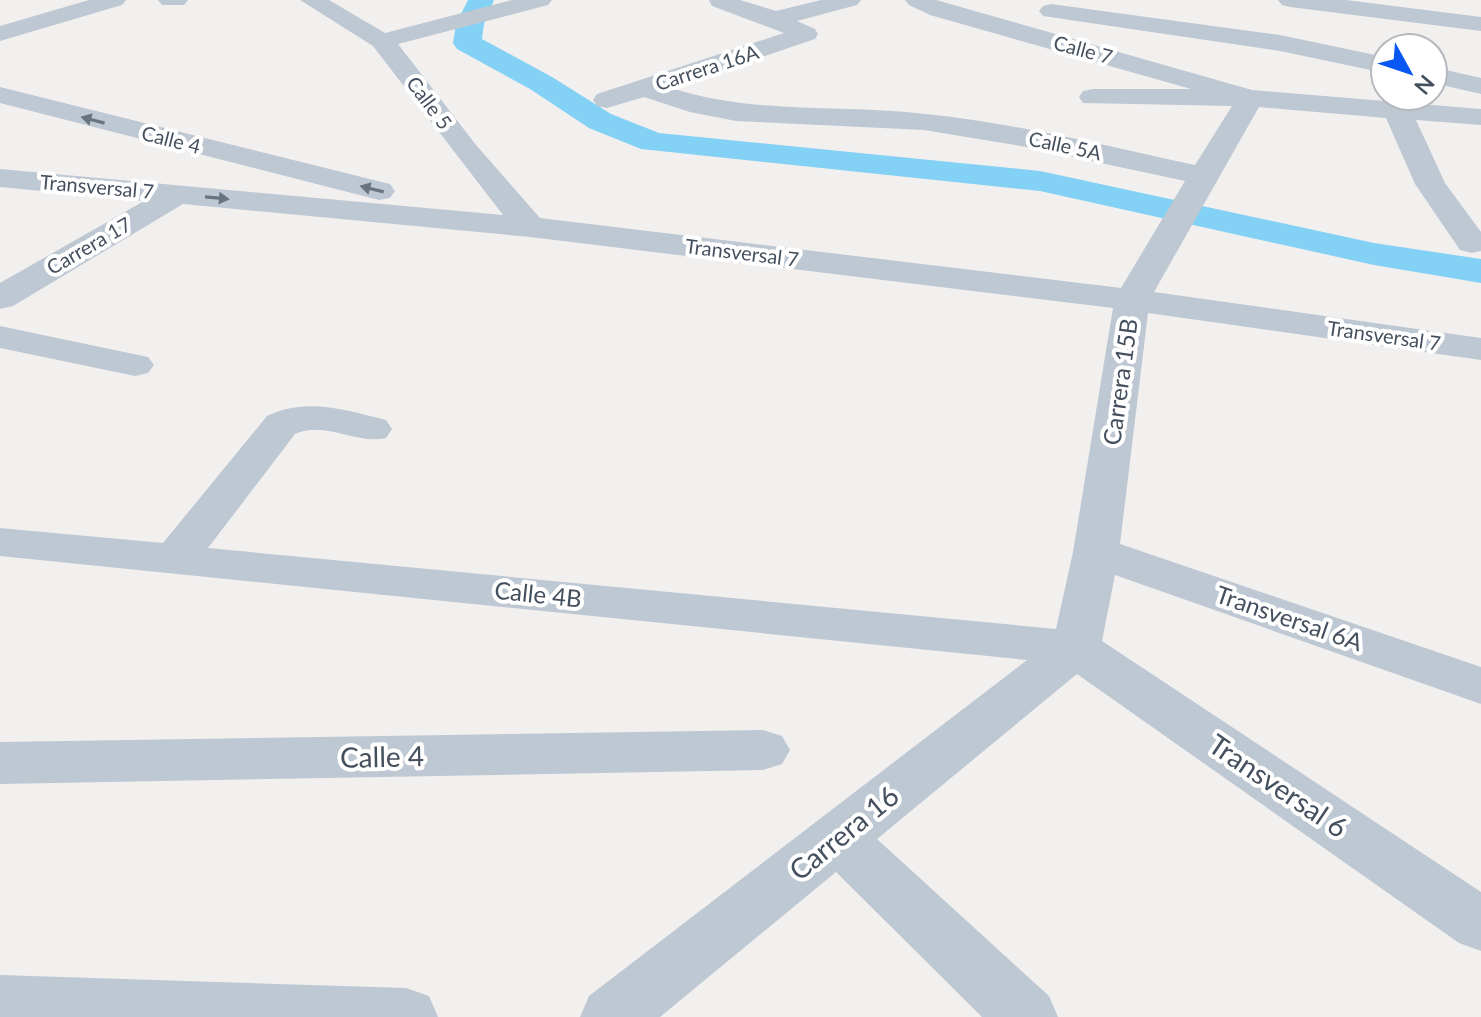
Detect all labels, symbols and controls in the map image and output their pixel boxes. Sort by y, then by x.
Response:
street label: Calle 7 [1051,30,1115,68]
north arrow [1369,32,1449,112]
street label: Carrera 16A [652,39,762,95]
text: N [1409,70,1440,100]
street label: Calle 5 [402,71,457,134]
one-way arrow [80,113,105,125]
street label: Calle 4 [139,120,204,158]
street label: Calle 5A [1027,126,1104,165]
street label: Transversal 7 [39,169,155,203]
one-way arrow [360,182,385,195]
one-way arrow [205,192,230,205]
street label: Carrera 17 [42,211,135,279]
street label: Transversal 7 [684,233,800,271]
street label: Transversal 7 [1326,315,1442,355]
street label: Carrera 15B [1096,317,1143,447]
street label: Calle 4B [493,575,583,613]
street label: Transversal 6A [1212,579,1367,656]
street label: Transversal 6 [1203,726,1354,844]
street label: Calle 4 [340,738,424,774]
street label: Carrera 16 [782,778,905,887]

